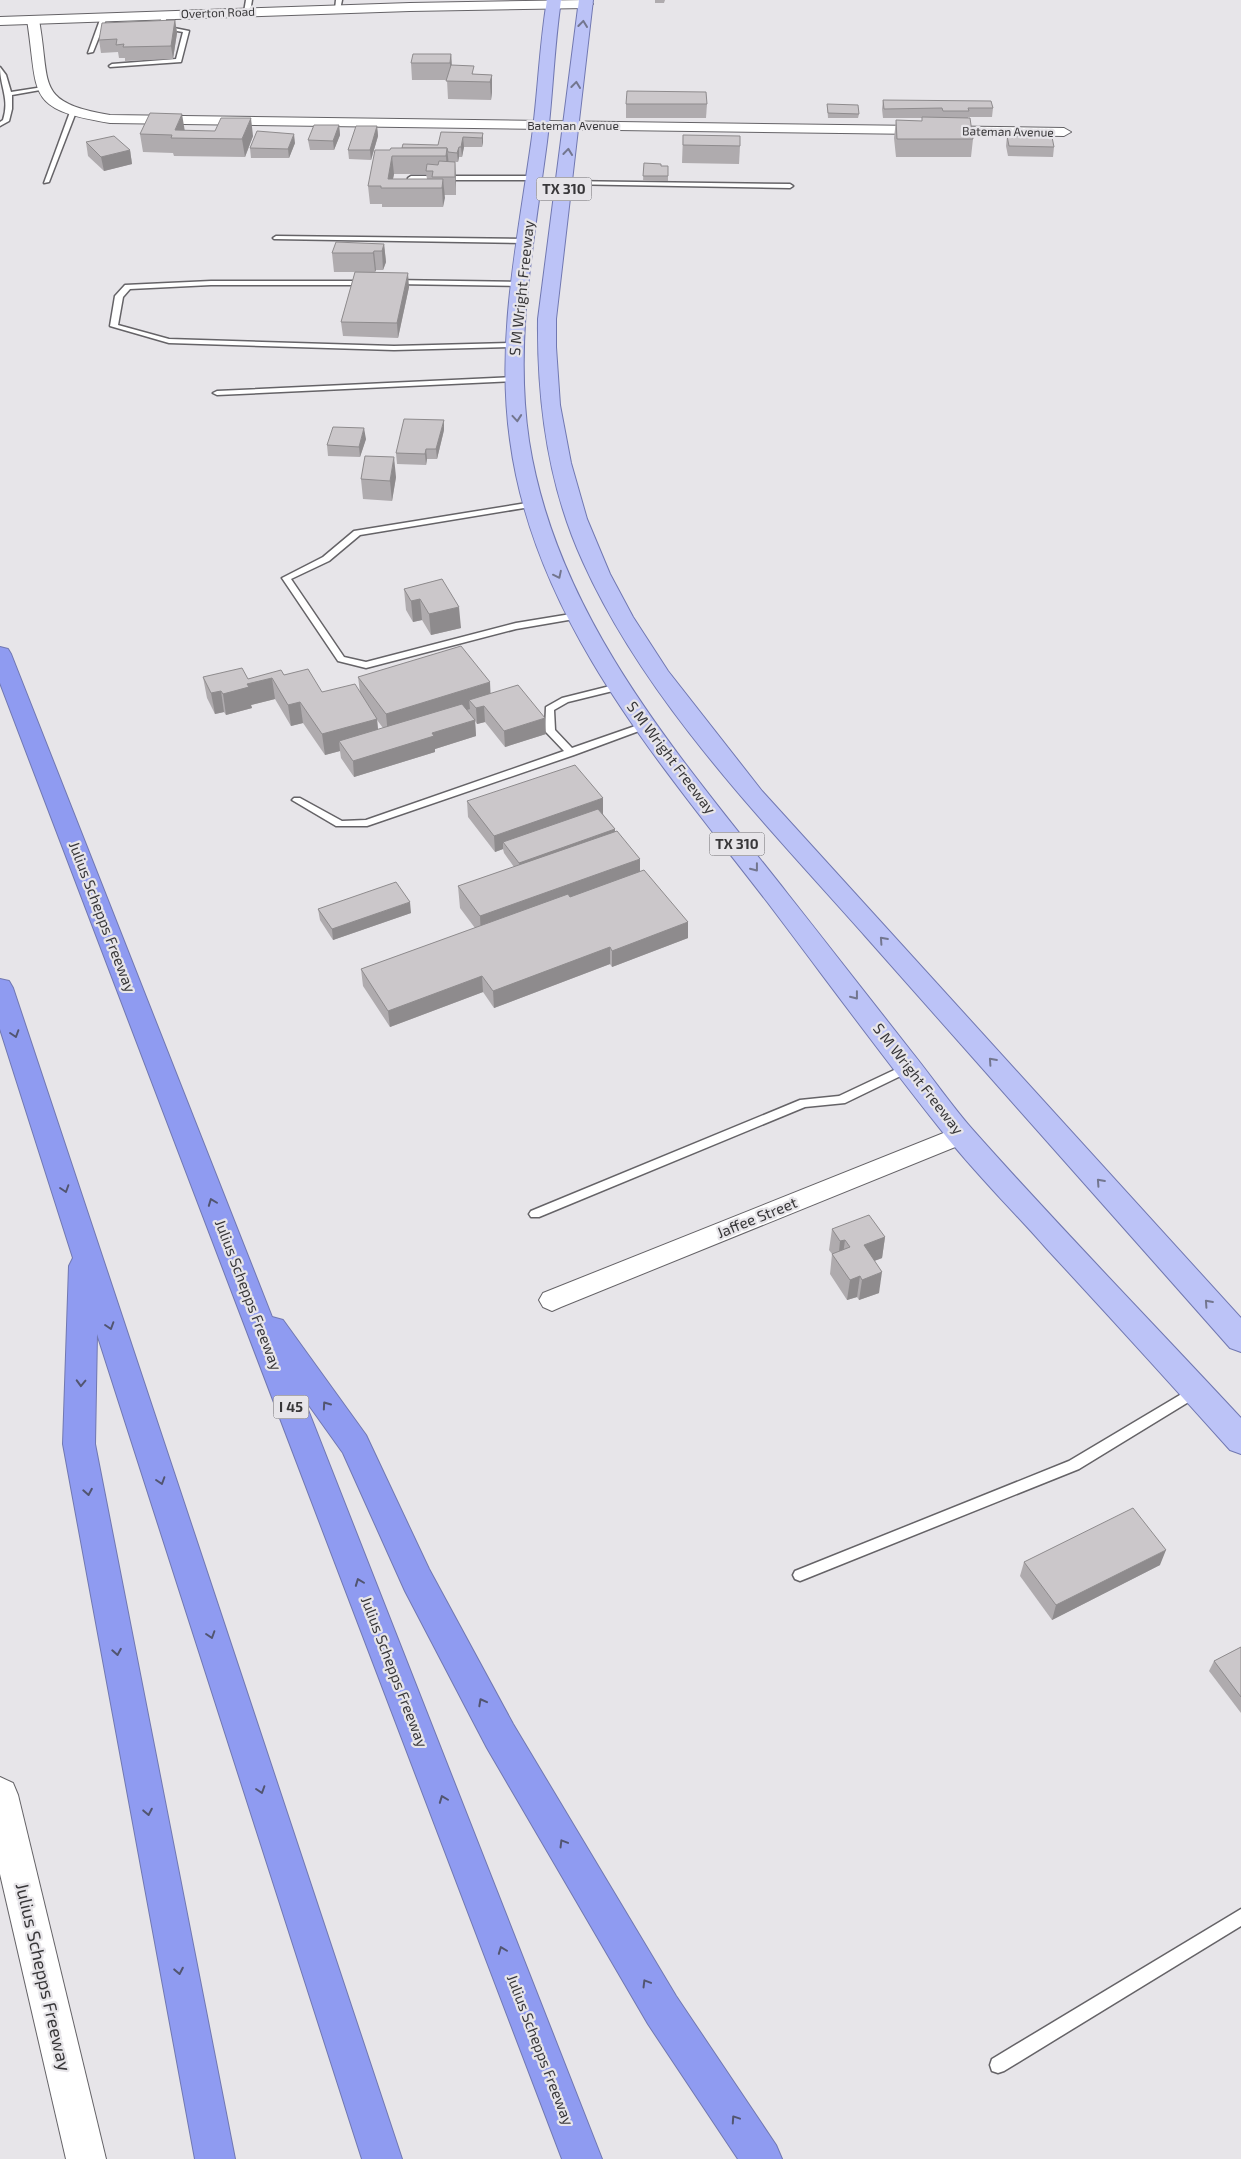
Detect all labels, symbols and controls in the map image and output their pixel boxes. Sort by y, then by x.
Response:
street label: Overton Road [181,4,255,20]
one-way arrow [577,19,588,27]
one-way arrow [570,80,581,88]
street label: Bateman Avenue [527,118,619,132]
street label: Bateman Avenue [962,123,1054,139]
one-way arrow [562,148,573,156]
road number: TX 310 [536,178,592,200]
street label: S M Wright Freeway [505,219,537,357]
one-way arrow [511,414,522,422]
one-way arrow [551,569,561,578]
street label: S M Wright Freeway [624,698,720,817]
road number: TX 310 [710,832,764,856]
street label: Julius Schepps Freeway [66,839,140,995]
one-way arrow [750,862,758,871]
one-way arrow [880,936,889,945]
one-way arrow [849,991,858,1000]
street label: S M Wright Freeway [870,1019,968,1138]
one-way arrow [9,1030,19,1038]
one-way arrow [988,1057,997,1066]
one-way arrow [1097,1178,1106,1187]
one-way arrow [60,1184,70,1193]
street label: Jaffee Street [714,1193,800,1241]
one-way arrow [208,1198,218,1207]
street label: Julius Schepps Freeway [212,1217,286,1373]
one-way arrow [1205,1299,1214,1308]
one-way arrow [105,1322,115,1330]
one-way arrow [75,1379,86,1387]
road number: I 45 [274,1395,308,1418]
one-way arrow [323,1401,332,1411]
one-way arrow [155,1476,165,1485]
one-way arrow [82,1488,92,1497]
one-way arrow [355,1578,365,1587]
street label: Julius Schepps Freeway [358,1594,432,1750]
one-way arrow [205,1631,215,1639]
one-way arrow [112,1648,122,1657]
one-way arrow [478,1698,488,1707]
one-way arrow [256,1785,266,1794]
one-way arrow [439,1795,449,1804]
one-way arrow [142,1807,153,1816]
one-way arrow [559,1839,569,1848]
street label: Julius Schepps Freeway [12,1880,76,2074]
one-way arrow [497,1946,508,1955]
one-way arrow [173,1967,184,1976]
street label: Julius Schepps Freeway [504,1972,578,2128]
one-way arrow [642,1979,652,1988]
one-way arrow [732,2115,741,2124]

